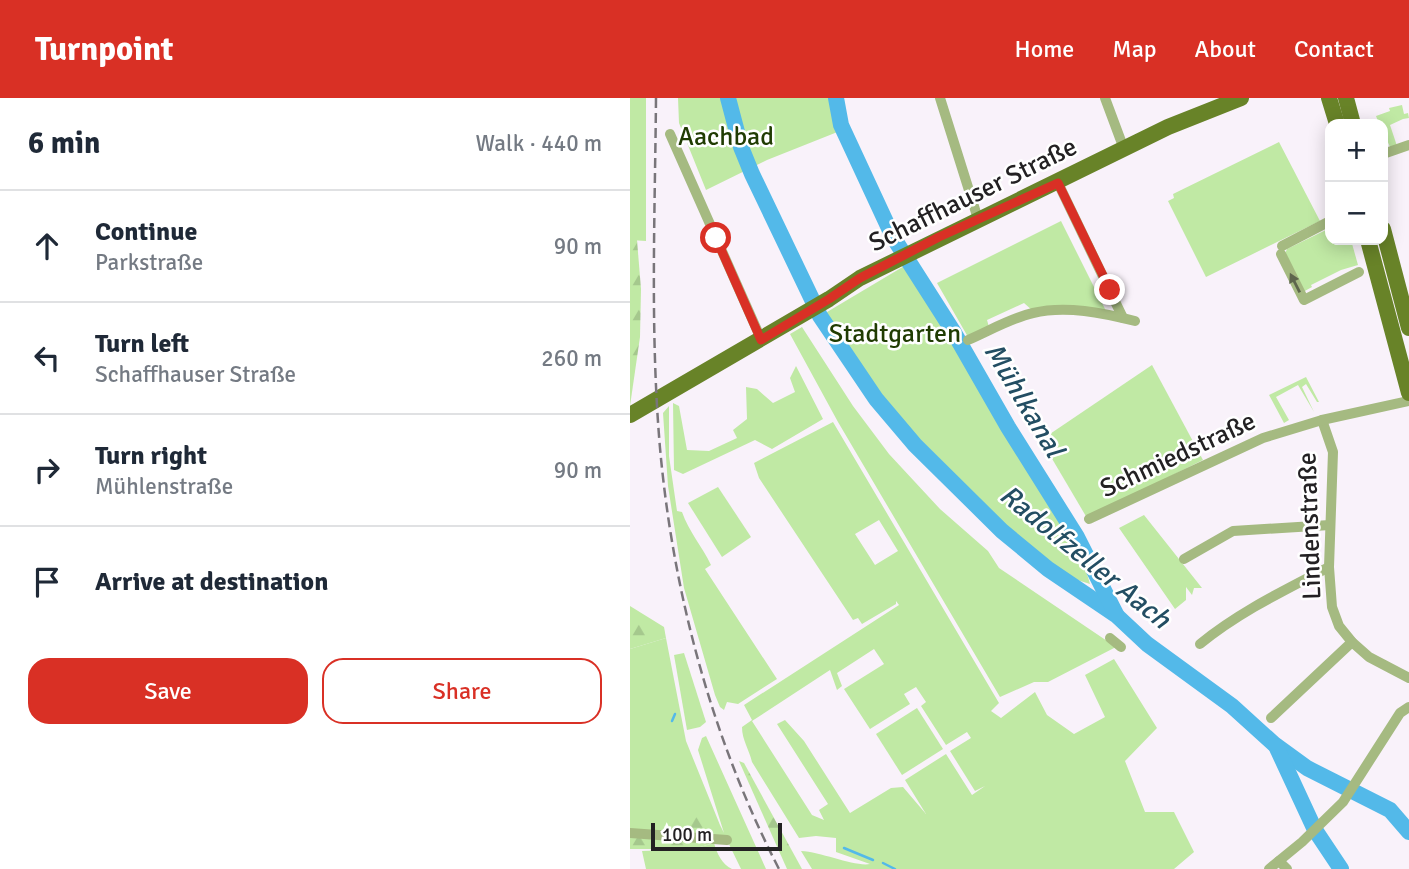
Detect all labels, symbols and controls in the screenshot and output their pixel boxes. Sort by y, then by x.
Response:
text: Turnpoint [35,29,173,70]
text: Home [1014,34,1074,64]
text: Map [1112,34,1157,64]
text: About [1195,34,1256,64]
text: Contact [1294,34,1374,64]
map controls [1325,119,1388,245]
button: + [1325,119,1388,182]
park label: Aachbad [678,121,774,153]
text: 6 min [28,125,100,162]
text: Walk · 440 m [476,129,602,158]
street label: Schaffhauser Straße [864,131,1082,259]
button: − [1325,182,1388,245]
text: Continue [95,216,197,248]
route start [700,222,731,253]
icon: ahead [28,227,66,265]
text: 90 m [554,232,602,261]
text: Parkstraße [95,248,203,277]
one-way arrow [1290,273,1301,293]
route end [1094,274,1125,305]
park label: Stadtgarten [829,318,961,350]
text: Turn left [95,328,189,360]
water label: Mühlkanal [977,337,1072,465]
icon: left [28,339,66,377]
text: 260 m [541,344,602,373]
text: Schaffhauser Straße [95,360,296,389]
street label: Schmiedstraße [1095,405,1261,505]
text: Turn right [95,440,207,472]
icon: right [28,451,66,489]
street label: Lindenstraße [1291,452,1329,600]
text: 90 m [554,456,602,485]
text: Mühlenstraße [95,472,233,501]
water label: Radolfzeller Aach [993,478,1178,637]
icon: arrive [28,563,66,601]
text: Arrive at destination [95,566,328,598]
button: Save [28,658,308,724]
button: Share [322,658,602,724]
scale bar [651,820,782,852]
text: 100 m [662,823,712,847]

